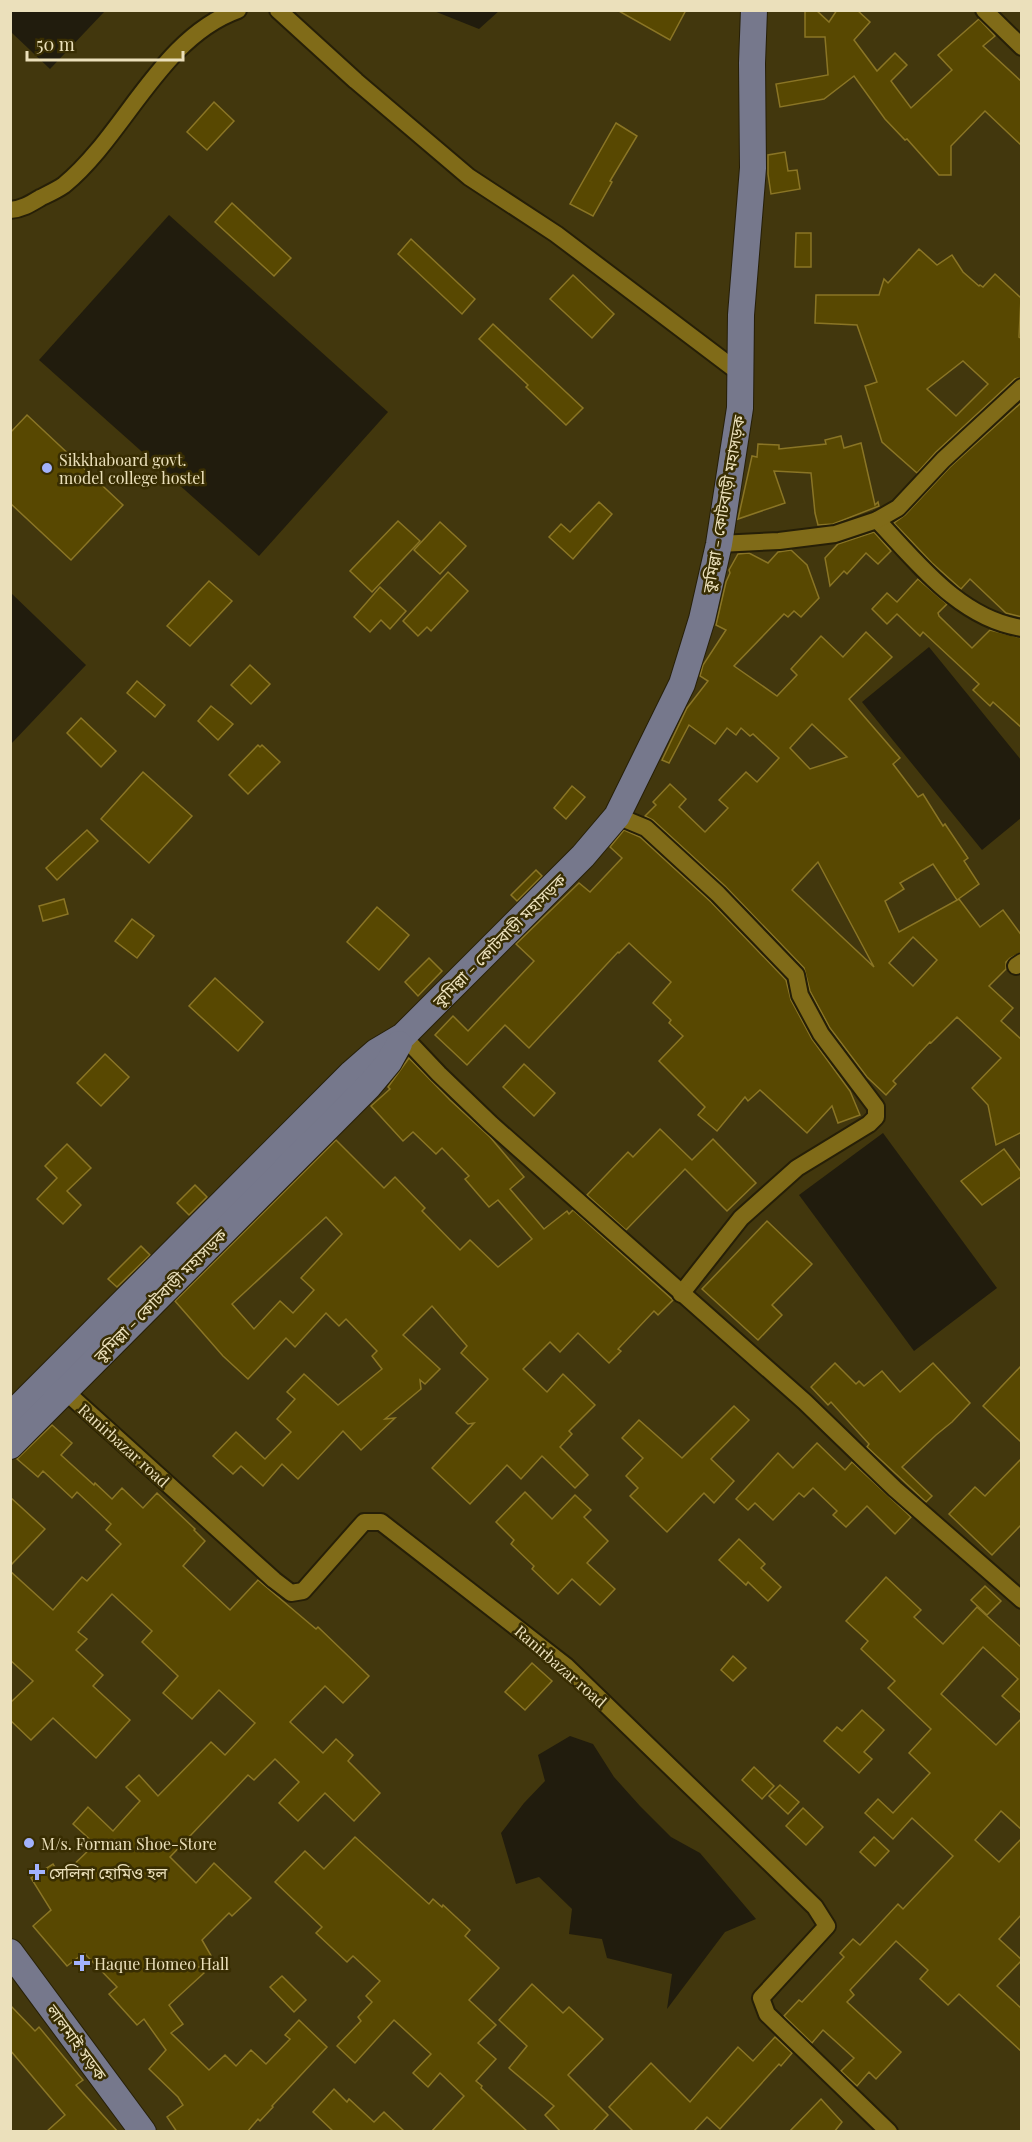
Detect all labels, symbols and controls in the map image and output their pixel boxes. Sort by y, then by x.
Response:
scale bar [27,24,183,62]
text: 50 m [36,32,75,56]
street label: কুমিল্লা - কোটবাড়ী মহাসড়ক [697,413,749,595]
place label: Sikkhaboard govt. model college hostel [59,449,205,488]
marker: Sikkhaboard govt. model college hostel [40,461,54,475]
street label: কুমিল্লা - কোটবাড়ী মহাসড়ক [427,868,571,1012]
street label: কুমিল্লা - কোটবাড়ী মহাসড়ক [88,1223,232,1367]
street label: Ranirbazar road [74,1399,174,1491]
street label: Ranirbazar road [511,1620,611,1712]
place label: M/s. Forman Shoe-Store [41,1833,217,1854]
marker: M/s. Forman Shoe-Store [22,1836,36,1850]
place label: সেলিনা হোমিও হল [49,1862,168,1883]
marker: সেলিনা হোমিও হল [30,1865,44,1879]
place label: Haque Homeo Hall [94,1953,230,1974]
marker: Haque Homeo Hall [75,1956,89,1970]
street label: লালমাই সড়ক [42,1999,112,2085]

